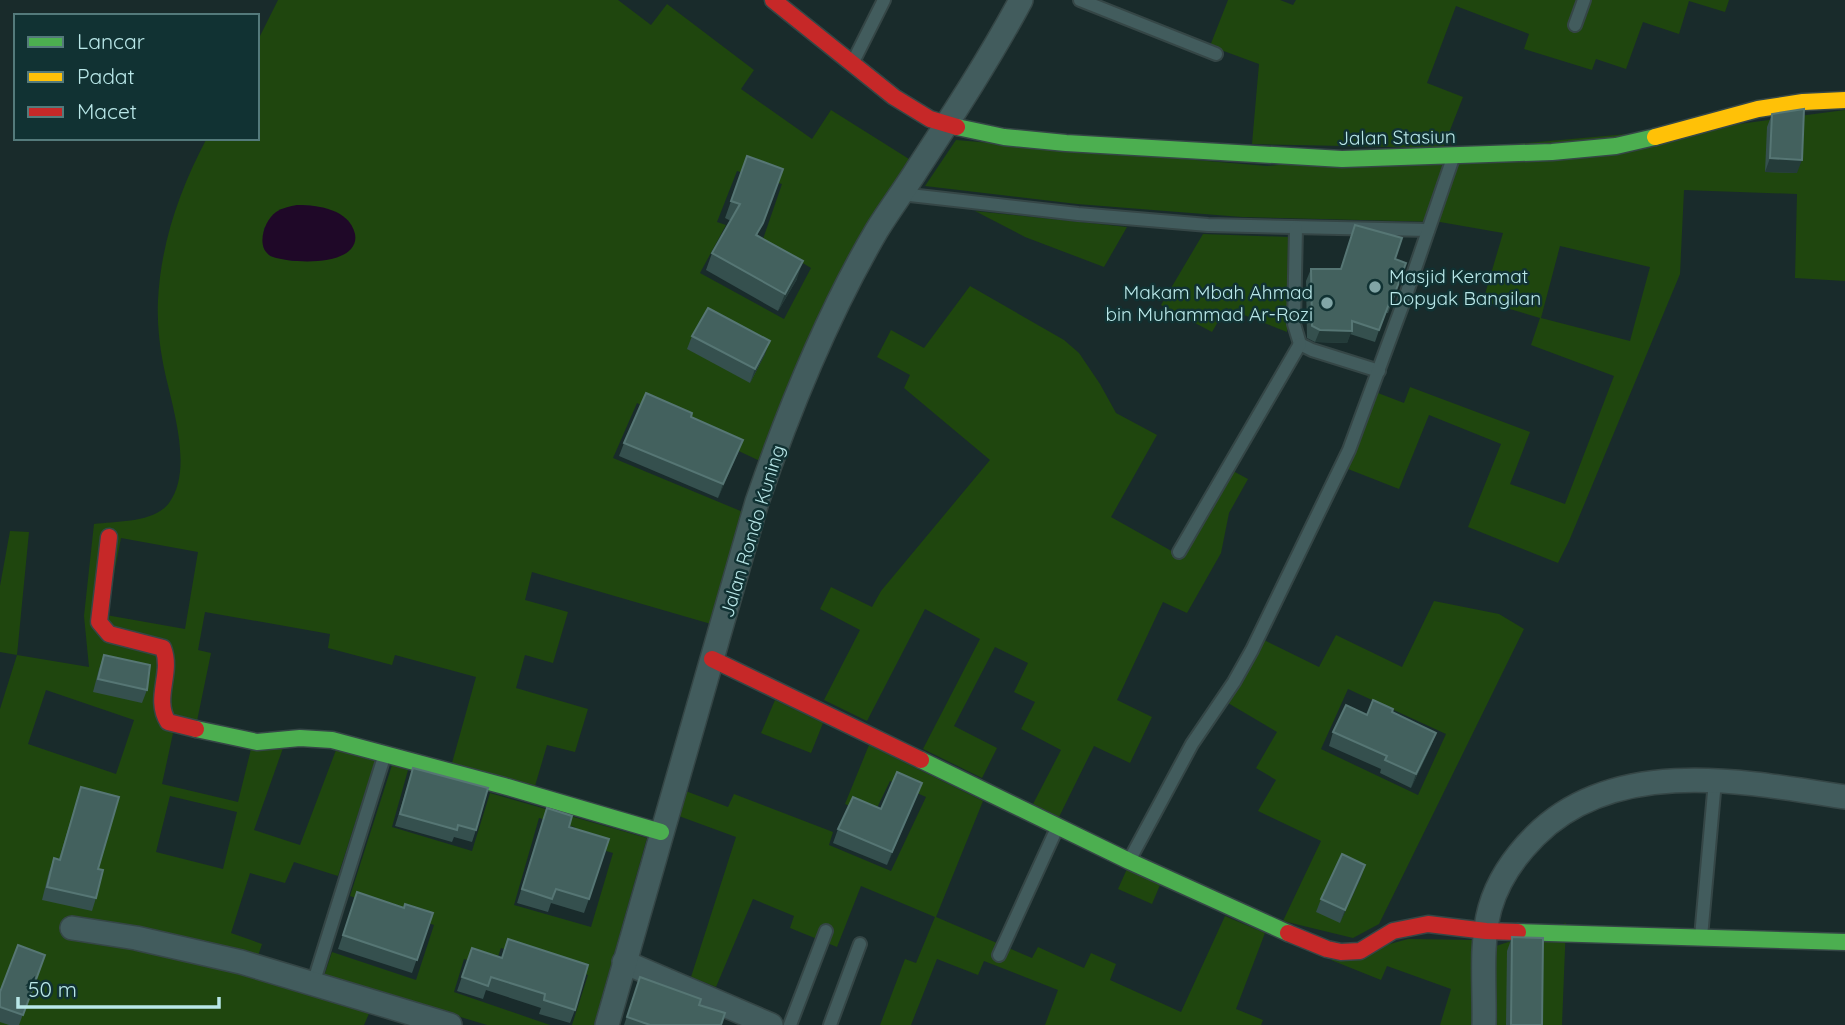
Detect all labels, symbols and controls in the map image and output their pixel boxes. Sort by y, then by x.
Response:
legend [14,14,259,140]
text: Lancar [77,28,145,54]
text: Padat [77,63,135,89]
text: Macet [77,98,137,124]
street label: Jalan Stasiun [1338,124,1456,150]
place label: Masjid Keramat Dopyak Bangilan [1389,264,1541,310]
marker: Masjid Keramat Dopyak Bangilan [1367,279,1383,295]
place label: Makam Mbah Ahmad bin Muhammad Ar-Rozi [1105,280,1313,326]
marker: Makam Mbah Ahmad bin Muhammad Ar-Rozi [1319,295,1335,311]
street label: Jalan Rondo Kuning [714,442,790,620]
scale bar [18,965,219,1009]
text: 50 m [28,976,77,1002]

